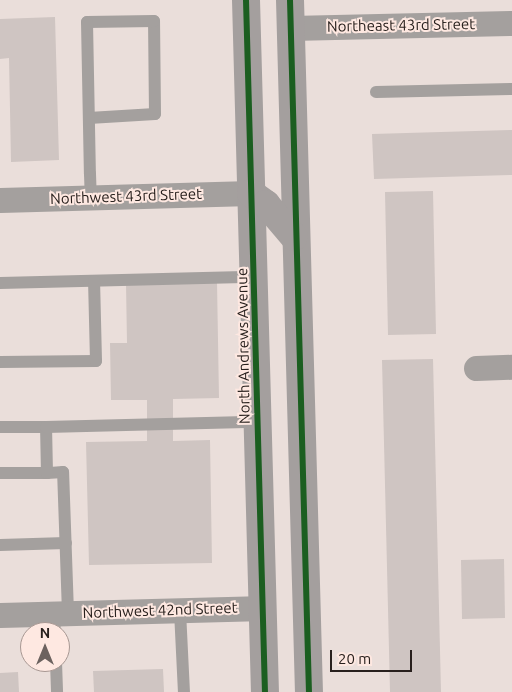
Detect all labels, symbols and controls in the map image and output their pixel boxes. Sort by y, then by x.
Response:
street label: Northeast 43rd Street [327,15,475,35]
street label: Northwest 43rd Street [50,184,202,208]
street label: North Andrews Avenue [233,268,253,424]
street label: Northwest 42nd Street [82,598,238,622]
north arrow [20,622,70,672]
text: N [40,625,50,641]
scale bar [332,640,414,672]
text: 20 m [338,650,371,667]

